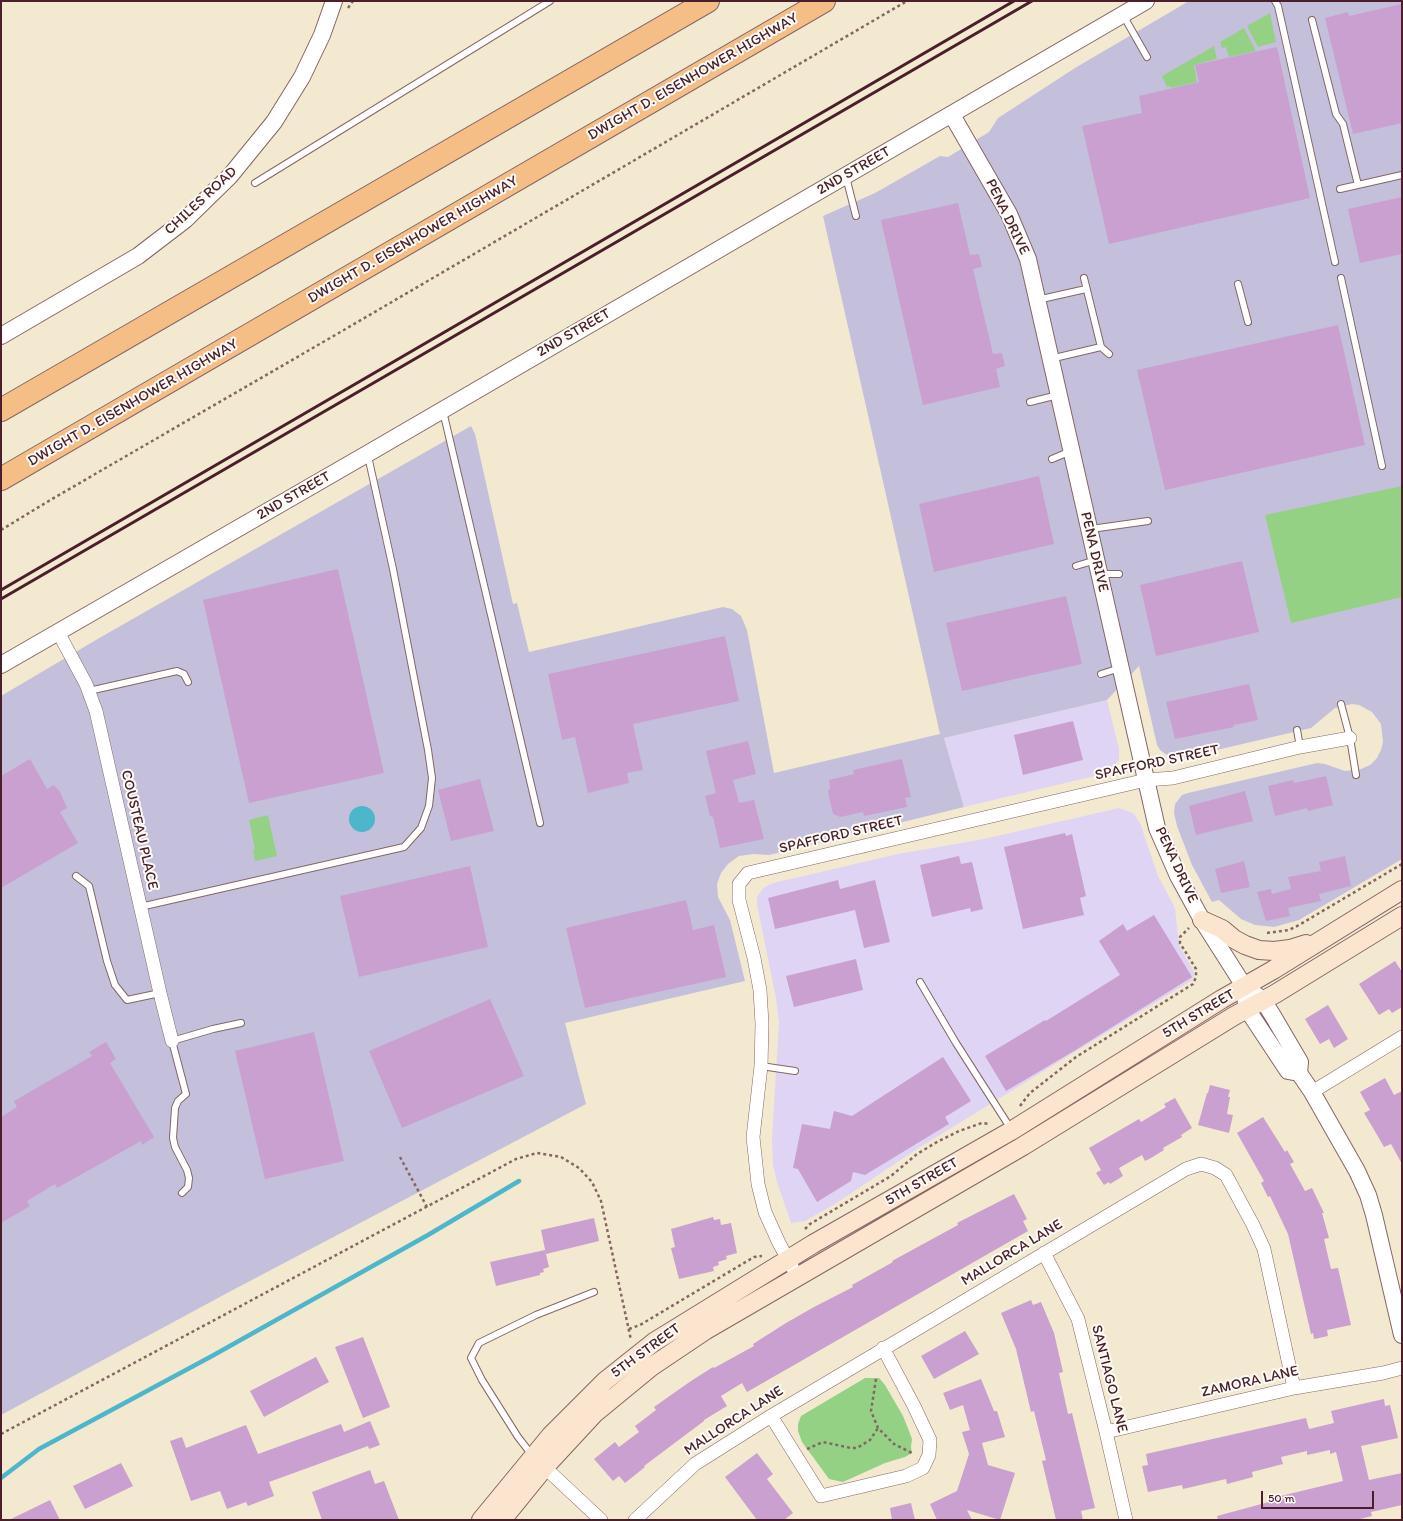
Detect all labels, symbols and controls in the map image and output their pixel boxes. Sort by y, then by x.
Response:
street label: DWIGHT D. EISENHOWER HIGHWAY [585,9,801,145]
street label: 2ND STREET [814,143,894,199]
street label: CHILES ROAD [161,163,241,239]
street label: DWIGHT D. EISENHOWER HIGHWAY [305,172,521,308]
street label: PENA DRIVE [981,176,1033,258]
street label: 2ND STREET [534,305,614,361]
street label: DWIGHT D. EISENHOWER HIGHWAY [25,335,241,471]
street label: 2ND STREET [254,468,334,524]
street label: PENA DRIVE [1076,510,1112,594]
street label: SPAFFORD STREET [1093,741,1221,785]
street label: COUSTEAU PLACE [116,768,162,892]
street label: SPAFFORD STREET [777,812,905,858]
street label: PENA DRIVE [1151,824,1201,906]
street label: 5TH STREET [1160,985,1238,1043]
street label: 5TH STREET [882,1154,962,1210]
street label: MALLORCA LANE [958,1216,1066,1290]
street label: 5TH STREET [608,1320,684,1382]
street label: SANTIAGO LANE [1087,1323,1131,1435]
street label: ZAMORA LANE [1200,1362,1300,1402]
street label: MALLORCA LANE [681,1382,787,1460]
scale bar [1263,1483,1376,1509]
text: 50 m [1268,1491,1294,1505]

